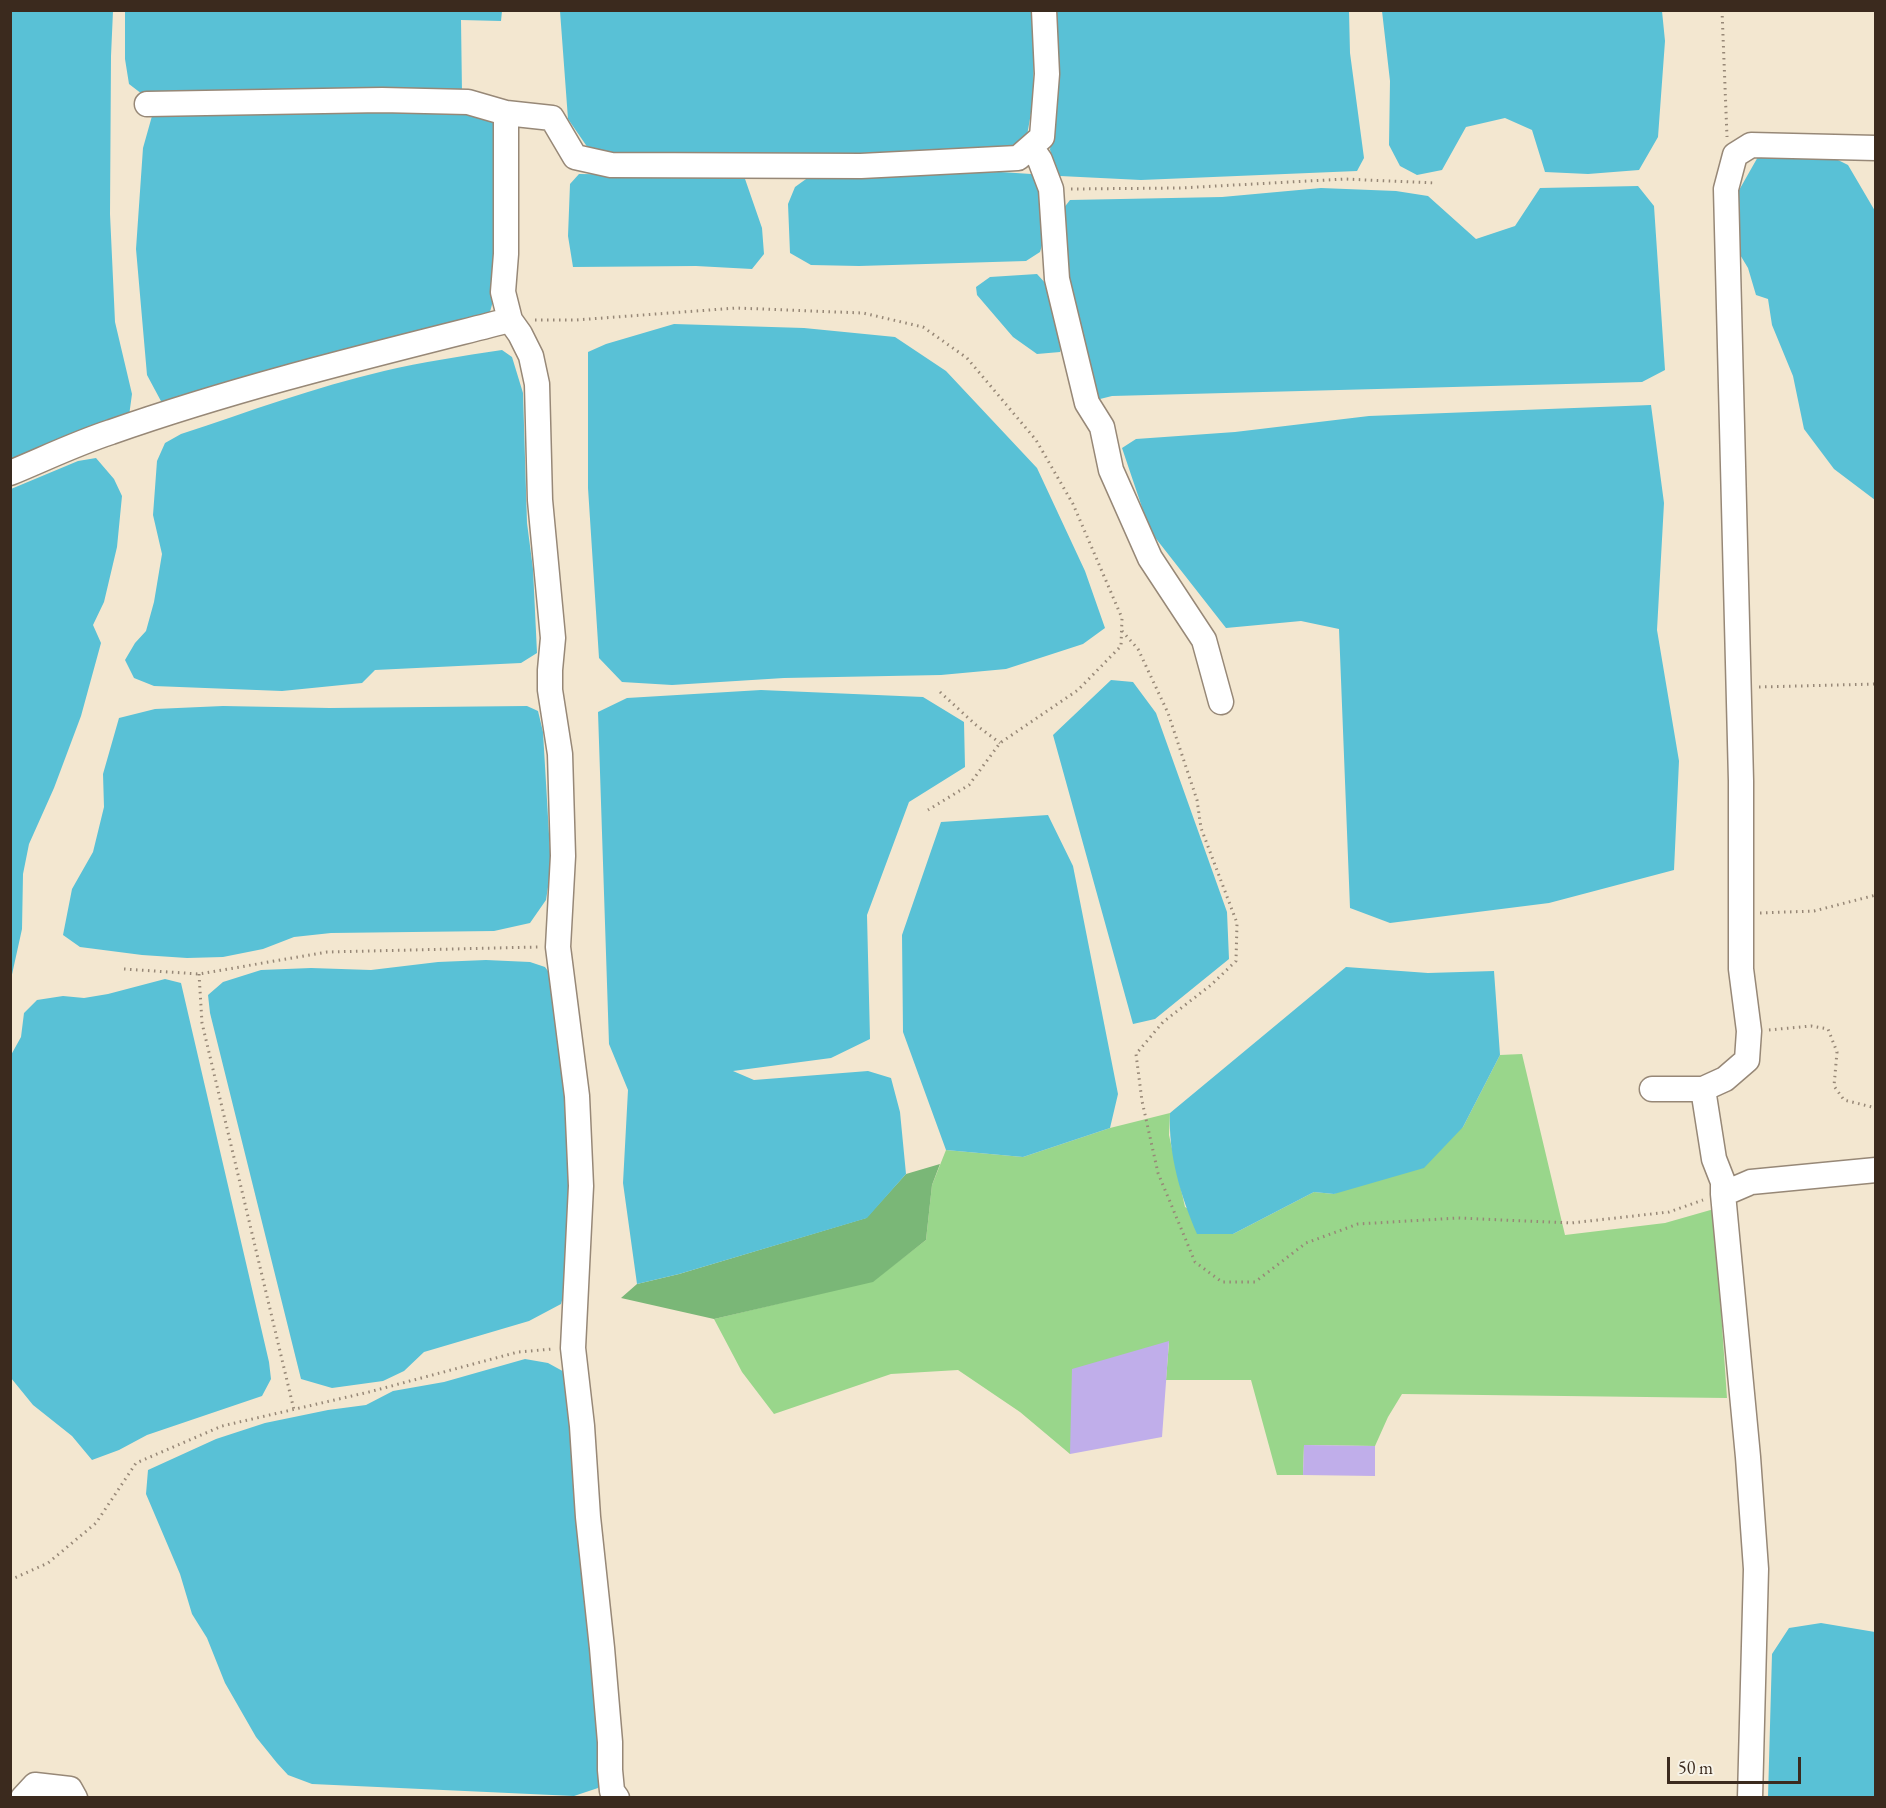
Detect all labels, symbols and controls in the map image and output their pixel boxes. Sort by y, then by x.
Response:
scale bar [1670,1745,1804,1783]
text: 50 m [1678,1756,1713,1779]

